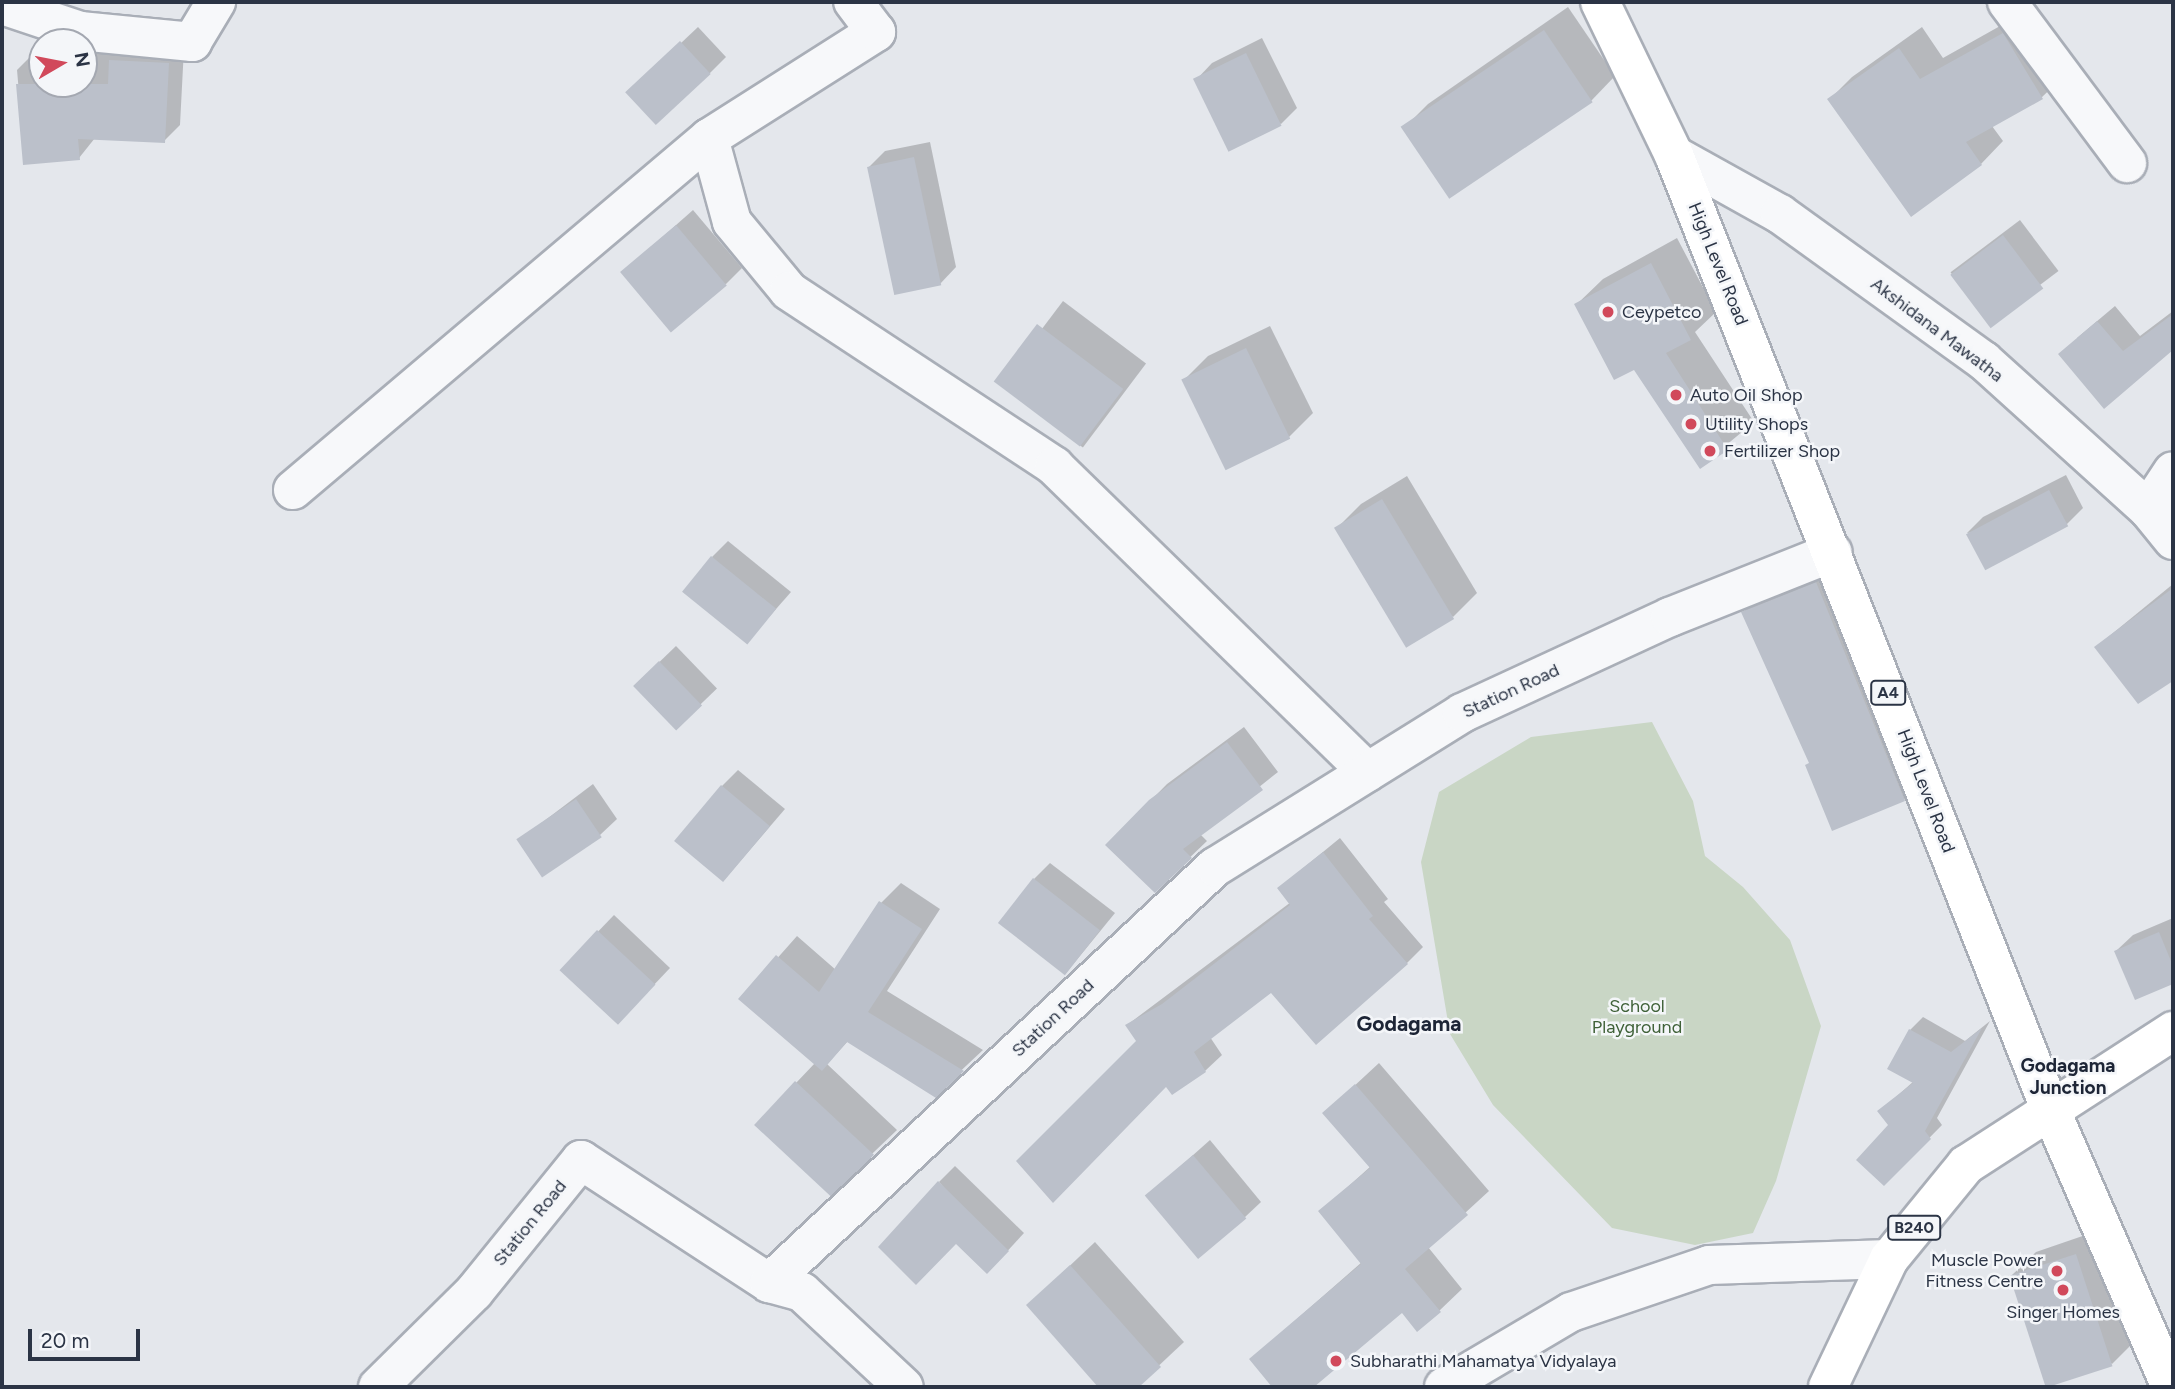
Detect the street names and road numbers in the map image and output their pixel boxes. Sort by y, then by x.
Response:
street label: High Level Road [1684,199,1752,329]
street label: Akshidana Mawatha [1866,273,2008,387]
street label: Station Road [1459,659,1563,723]
road number: A4 [1869,680,1907,706]
street label: High Level Road [1893,726,1959,856]
street label: Station Road [1007,975,1099,1061]
street label: Station Road [489,1176,571,1270]
road number: B240 [1886,1216,1942,1240]

